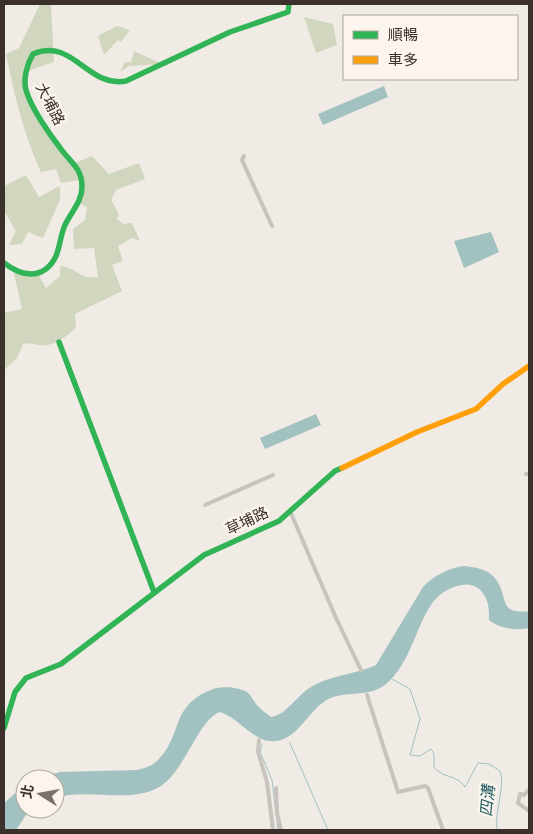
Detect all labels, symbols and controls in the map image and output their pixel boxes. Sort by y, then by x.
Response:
legend [343,15,518,80]
text: 順暢 [388,26,418,44]
text: 車多 [388,51,418,69]
street label: 大埔路 [32,80,68,128]
street label: 草埔路 [223,503,271,539]
north arrow [15,769,65,819]
water label: 四溝 [477,782,500,818]
text: 北 [18,783,37,800]

